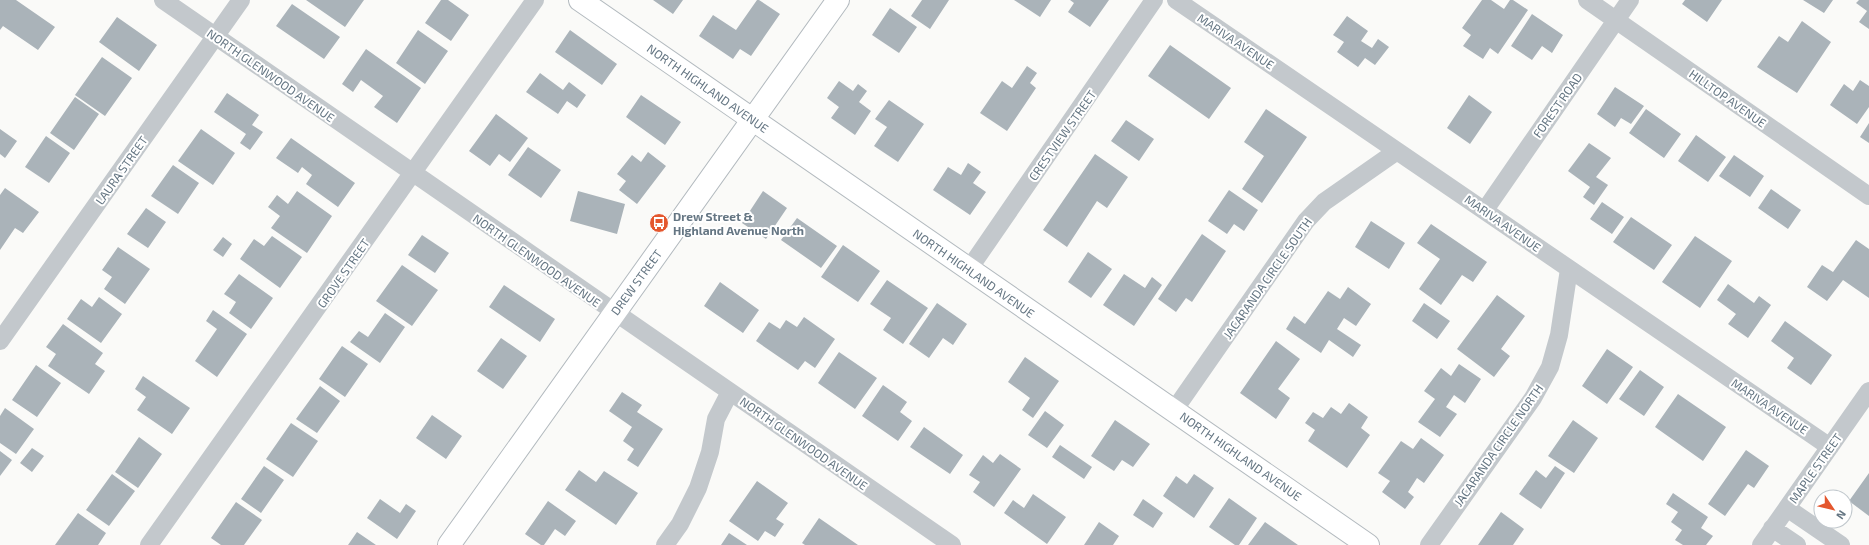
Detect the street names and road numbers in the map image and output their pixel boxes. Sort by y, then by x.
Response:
street label: MARIVA AVENUE [1195,10,1277,72]
street label: NORTH GLENWOOD AVENUE [205,26,338,125]
street label: NORTH HIGHLAND AVENUE [645,41,772,135]
street label: HILLTOP AVENUE [1687,66,1769,130]
street label: FOREST ROAD [1530,70,1584,140]
street label: CRESTVIEW STREET [1026,87,1099,183]
street label: LAURA STREET [92,133,150,207]
street label: MARIVA AVENUE [1462,192,1544,254]
street label: NORTH GLENWOOD AVENUE [471,211,604,310]
street label: JACARANDA CIRCLE SOUTH [1220,215,1314,341]
street label: NORTH HIGHLAND AVENUE [911,226,1038,320]
street label: GROVE STREET [314,236,372,310]
street label: DREW STREET [608,247,664,317]
street label: MARIVA AVENUE [1729,375,1811,437]
street label: JACARANDA CIRCLE NORTH [1451,381,1545,509]
street label: NORTH GLENWOOD AVENUE [738,394,871,493]
street label: NORTH HIGHLAND AVENUE [1178,409,1305,503]
street label: MAPLE STREET [1786,430,1844,506]

